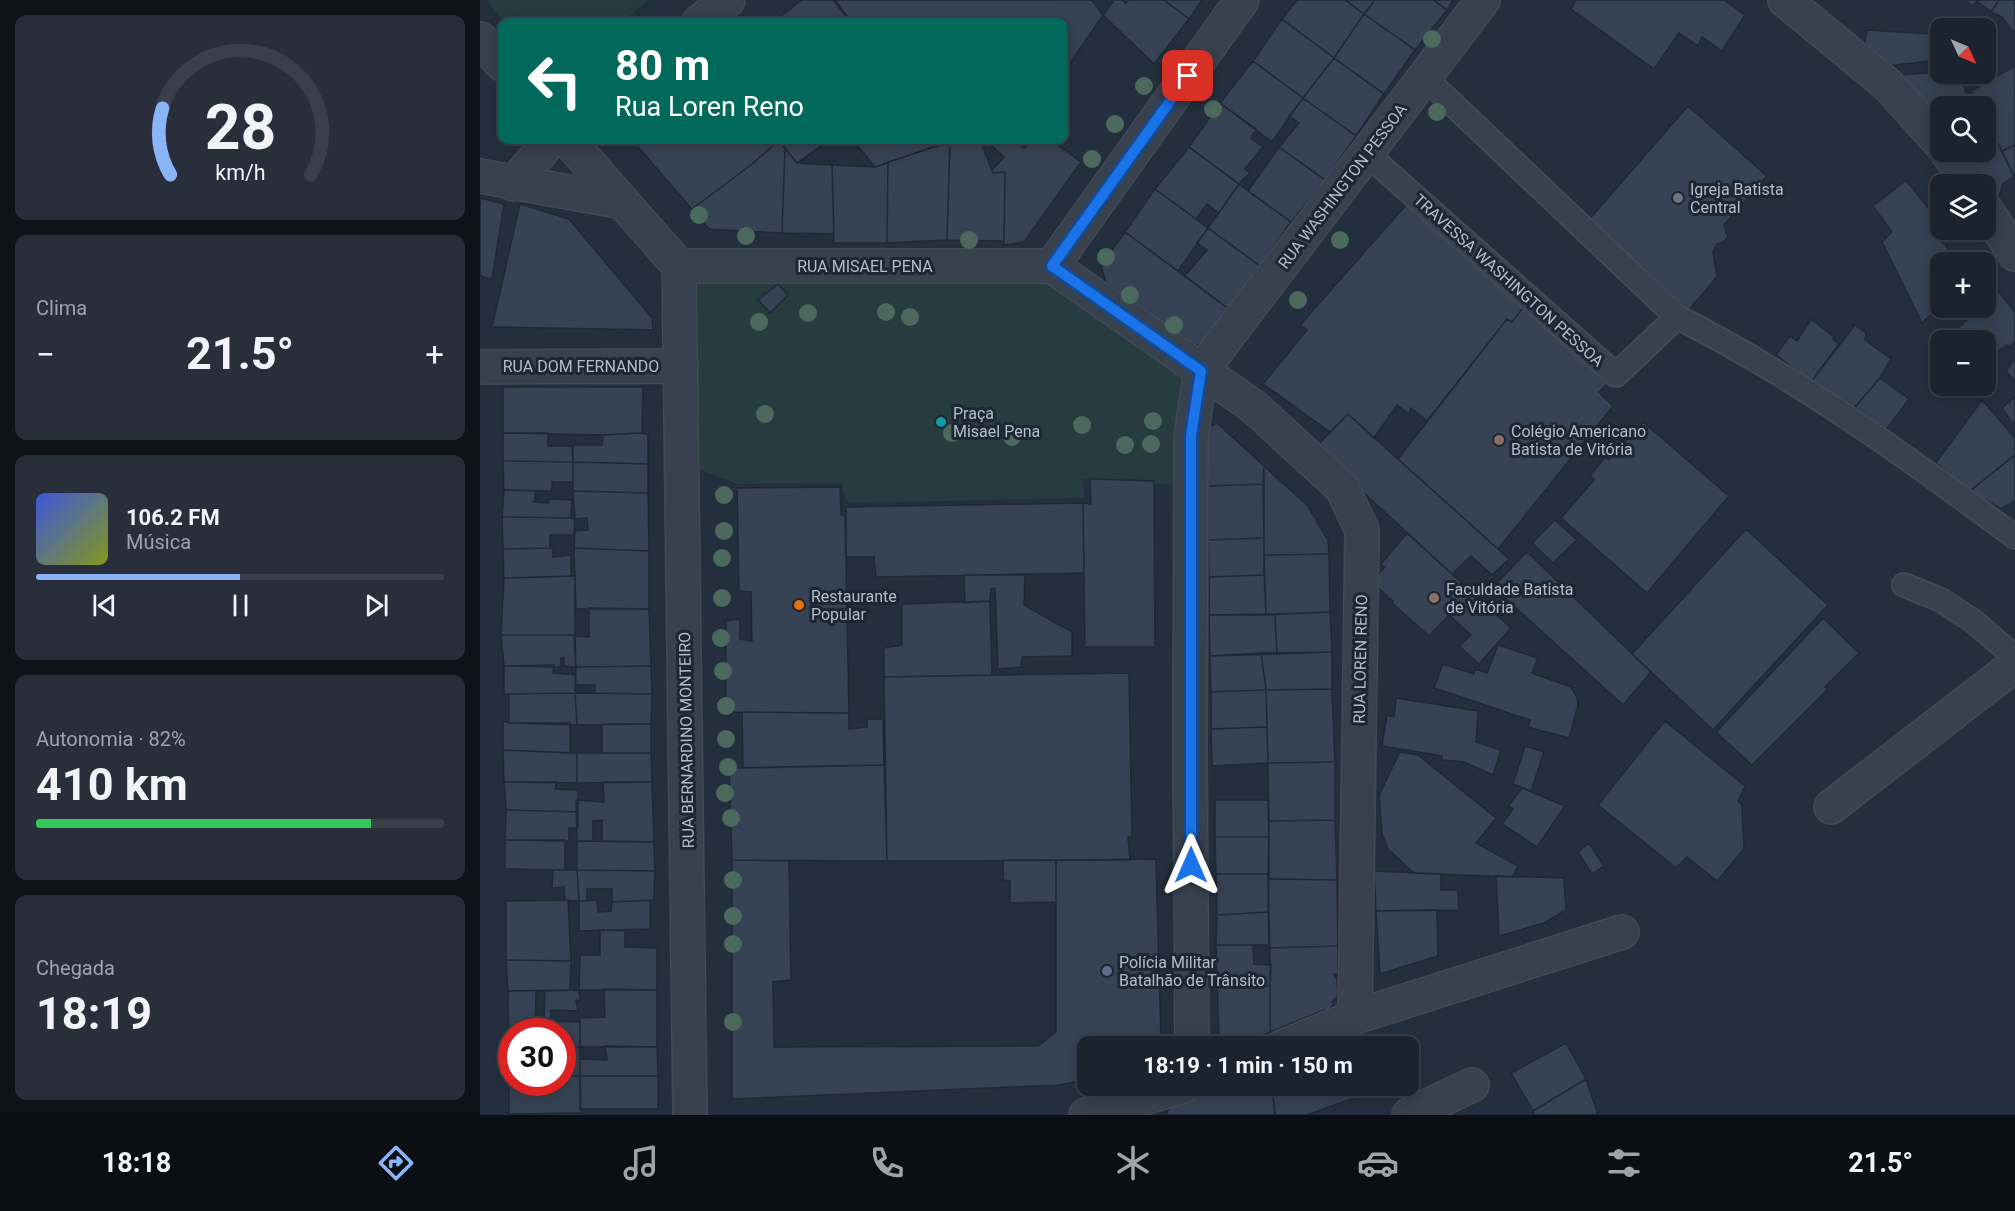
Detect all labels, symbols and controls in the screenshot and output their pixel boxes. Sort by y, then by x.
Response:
north arrow [1930,18,1996,84]
map controls [1930,18,1996,396]
text: 80 m [615,41,710,90]
icon: left [516,42,594,120]
pin [1162,50,1213,101]
icon: arrive [1171,59,1204,92]
text: 28 [204,91,276,164]
text: Rua Loren Reno [615,91,804,123]
button: search [1930,96,1996,162]
street label: RUA WASHINGTON PESSOA [1274,100,1411,272]
text: km/h [215,160,265,185]
button: layers [1930,174,1996,240]
place label: Igreja Batista Central [1690,180,1784,217]
street label: TRAVESSA WASHINGTON PESSOA [1410,190,1608,371]
marker: Igreja Batista Central [1671,191,1685,205]
button: + [1930,252,1996,318]
street label: RUA MISAEL PENA [797,257,933,276]
text: Clima [36,296,87,320]
text: 21.5° [186,327,294,380]
button: − [1930,330,1996,396]
text: − [36,335,55,374]
text: + [425,335,444,374]
street label: RUA DOM FERNANDO [503,357,659,376]
place label: Praça Misael Pena [953,404,1040,441]
marker: Praça Misael Pena [934,415,948,429]
place label: Colégio Americano Batista de Vitória [1511,422,1646,459]
marker: Colégio Americano Batista de Vitória [1492,433,1506,447]
text: 106.2 FM [126,505,220,530]
text: Música [126,530,191,554]
place label: Faculdade Batista de Vitória [1446,580,1574,617]
place label: Restaurante Popular [811,587,897,624]
icon: previous [88,589,121,622]
icon: pause [224,589,257,622]
icon: next [360,589,393,622]
marker: Faculdade Batista de Vitória [1427,591,1441,605]
street label: RUA LOREN RENO [1350,594,1371,724]
marker: Restaurante Popular [792,598,806,612]
street label: RUA BERNARDINO MONTEIRO [675,632,698,848]
text: Autonomia · 82% [36,727,186,751]
text: 410 km [36,758,188,811]
position arrow [1159,833,1223,897]
place label: Polícia Militar Batalhão de Trânsito [1119,953,1265,990]
text: Chegada [36,956,115,980]
marker: Polícia Militar Batalhão de Trânsito [1100,964,1114,978]
text: 18:19 [36,987,152,1040]
speed limit sign: 30 [498,1018,576,1096]
text: 18:19 · 1 min · 150 m [1143,1053,1353,1078]
icon: directions [375,1142,417,1184]
icon: music [620,1142,662,1184]
icon: phone [866,1142,908,1184]
icon: climate [1112,1142,1154,1184]
icon: car [1357,1142,1399,1184]
icon: filters [1603,1142,1645,1184]
text: 18:18 [102,1147,171,1179]
text: 21.5° [1848,1147,1913,1179]

